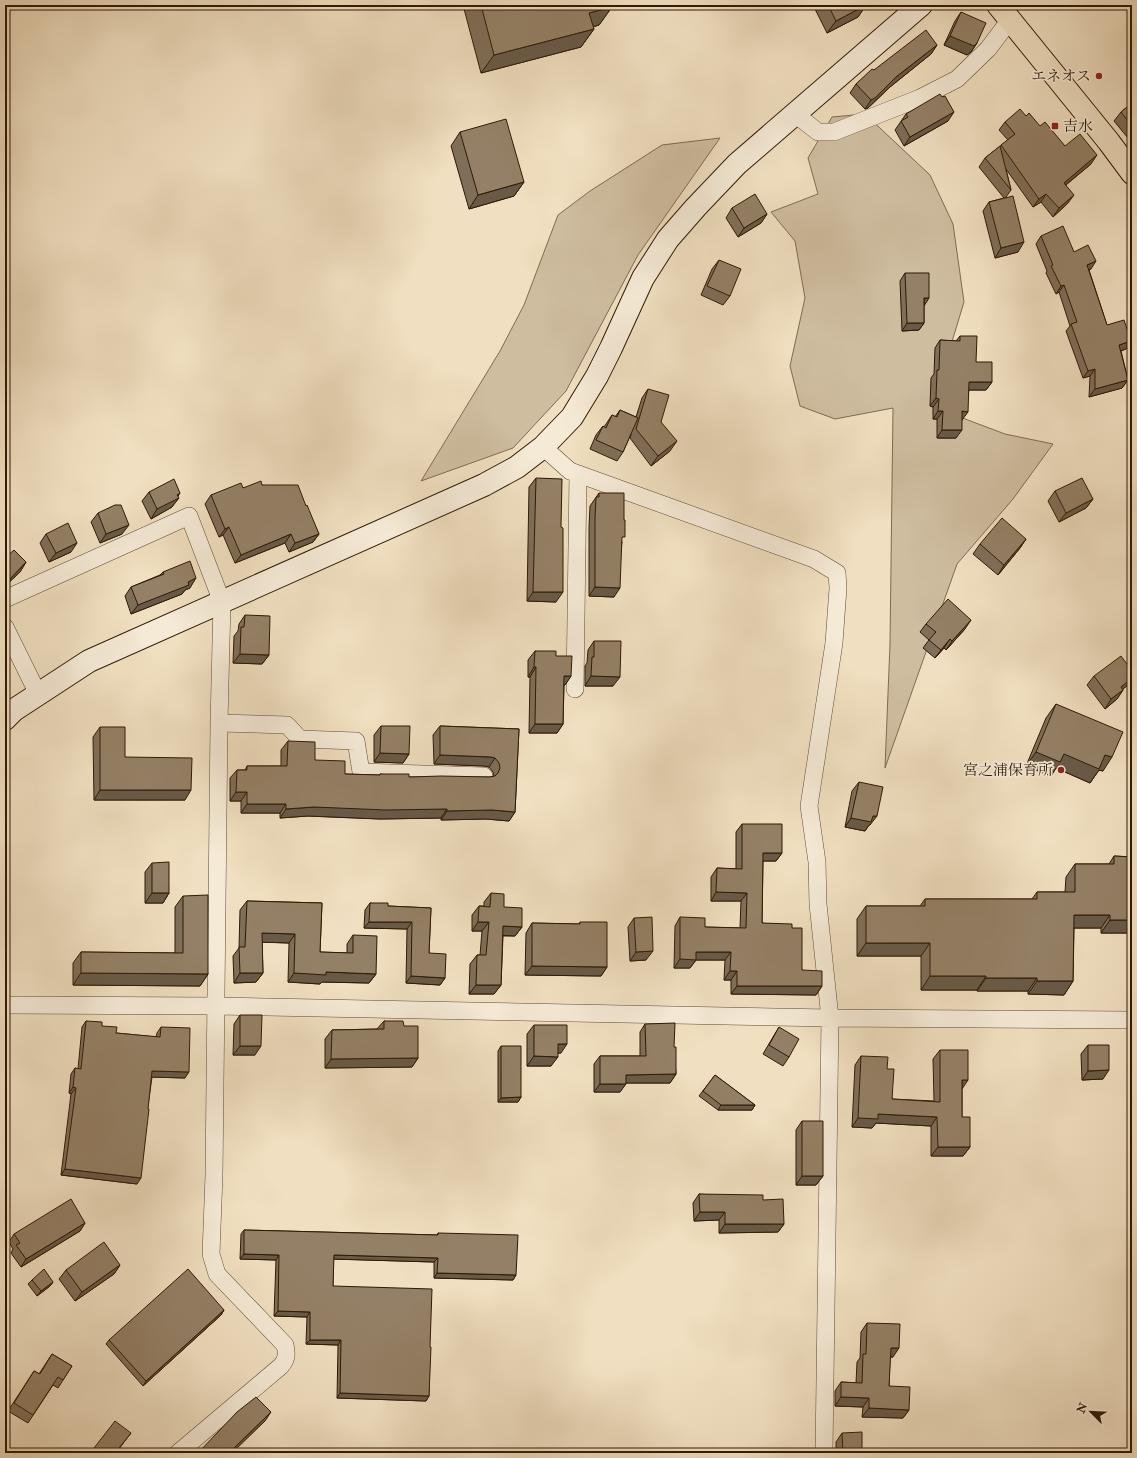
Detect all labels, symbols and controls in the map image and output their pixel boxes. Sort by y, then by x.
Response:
place label: エネオス [1031,67,1091,86]
marker: エネオス [1094,71,1104,81]
place label: 吉水 [1063,117,1093,136]
marker: 吉水 [1050,121,1060,131]
place label: 宮之浦保育所 [963,761,1053,780]
marker: 宮之浦保育所 [1056,765,1066,775]
north arrow [1071,1392,1111,1432]
text: N [1074,1400,1091,1416]

